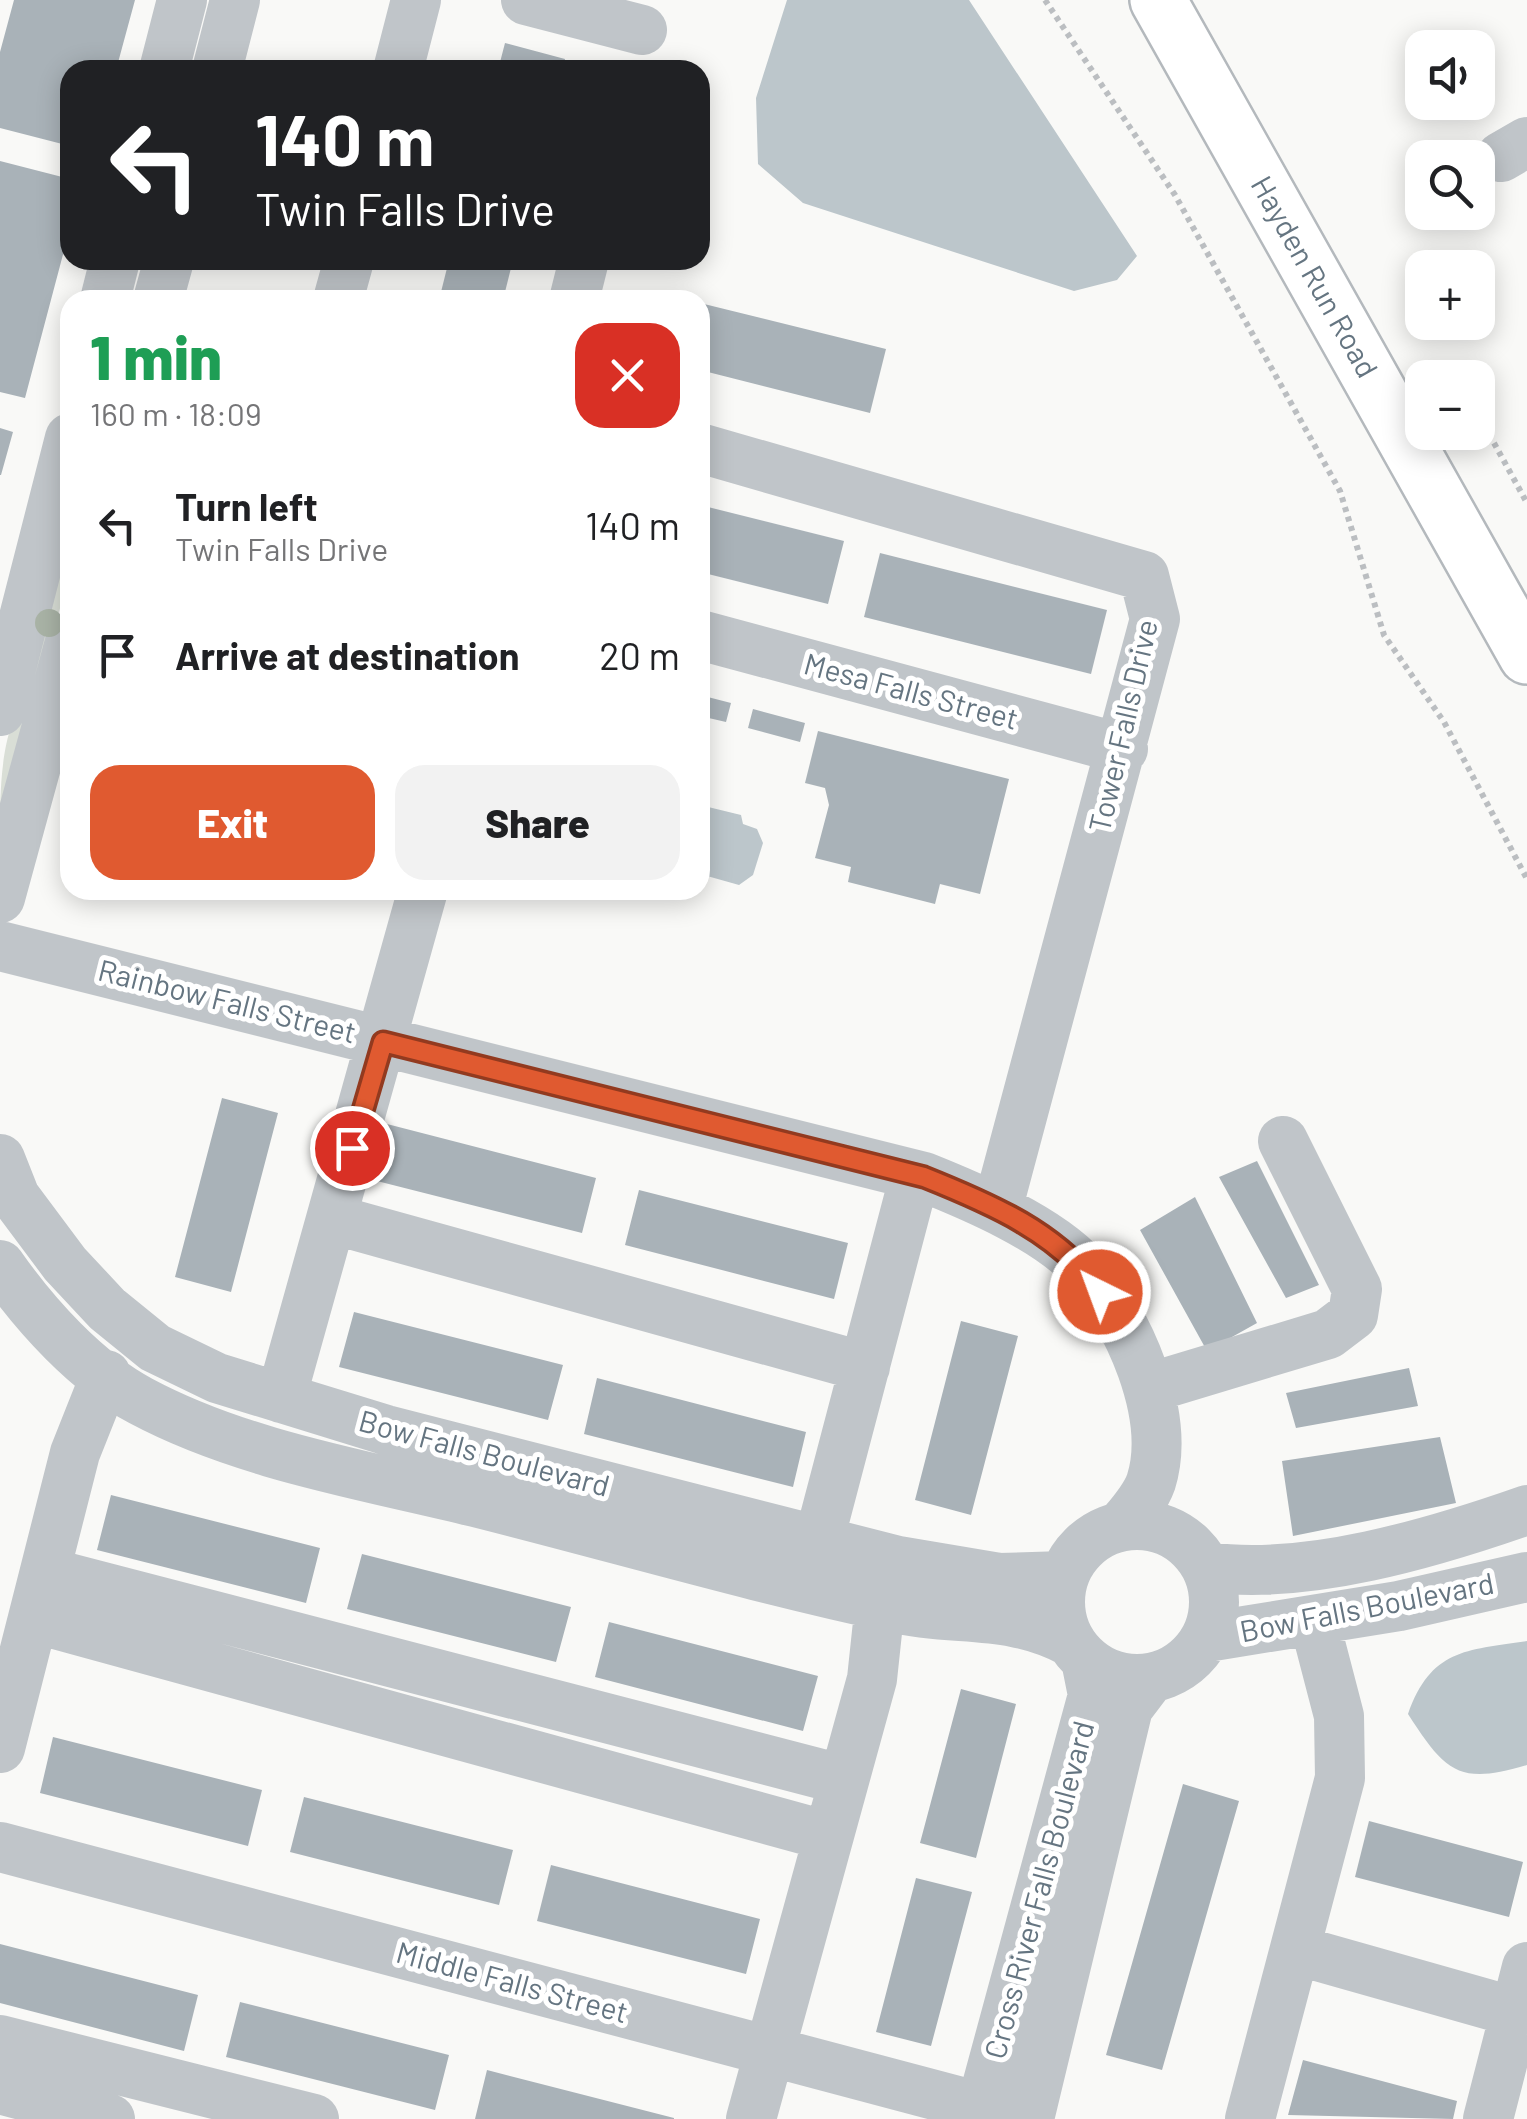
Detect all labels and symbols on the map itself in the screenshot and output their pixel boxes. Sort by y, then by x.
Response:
street label: Hayden Run Road [1245,169,1387,383]
street label: Tower Falls Drive [1080,616,1164,835]
street label: Mesa Falls Street [800,644,1023,736]
street label: Rainbow Falls Street [95,951,360,1050]
pin [310,1106,395,1191]
position arrow [1048,1240,1152,1344]
street label: Bow Falls Boulevard [355,1401,614,1503]
street label: Bow Falls Boulevard [1237,1564,1497,1648]
street label: Cross River Falls Boulevard [976,1717,1101,2062]
street label: Middle Falls Street [393,1933,632,2029]

